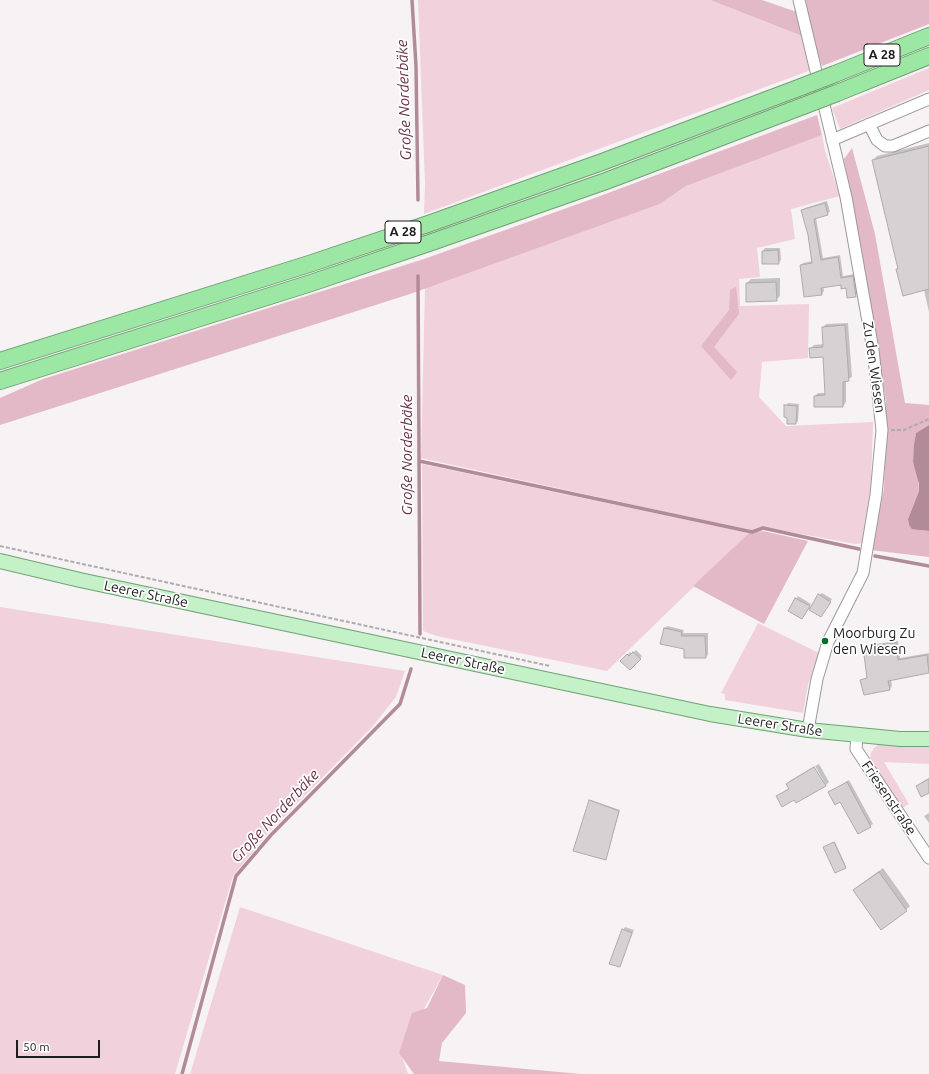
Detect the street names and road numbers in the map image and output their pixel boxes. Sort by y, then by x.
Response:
road number: A 28 [864,44,900,66]
road number: A 28 [385,221,421,243]
street label: Zu den Wiesen [859,320,889,414]
street label: Leerer Straße [102,577,190,611]
street label: Leerer Straße [419,644,507,678]
street label: Leerer Straße [736,710,824,740]
street label: Friesenstraße [858,758,920,838]

